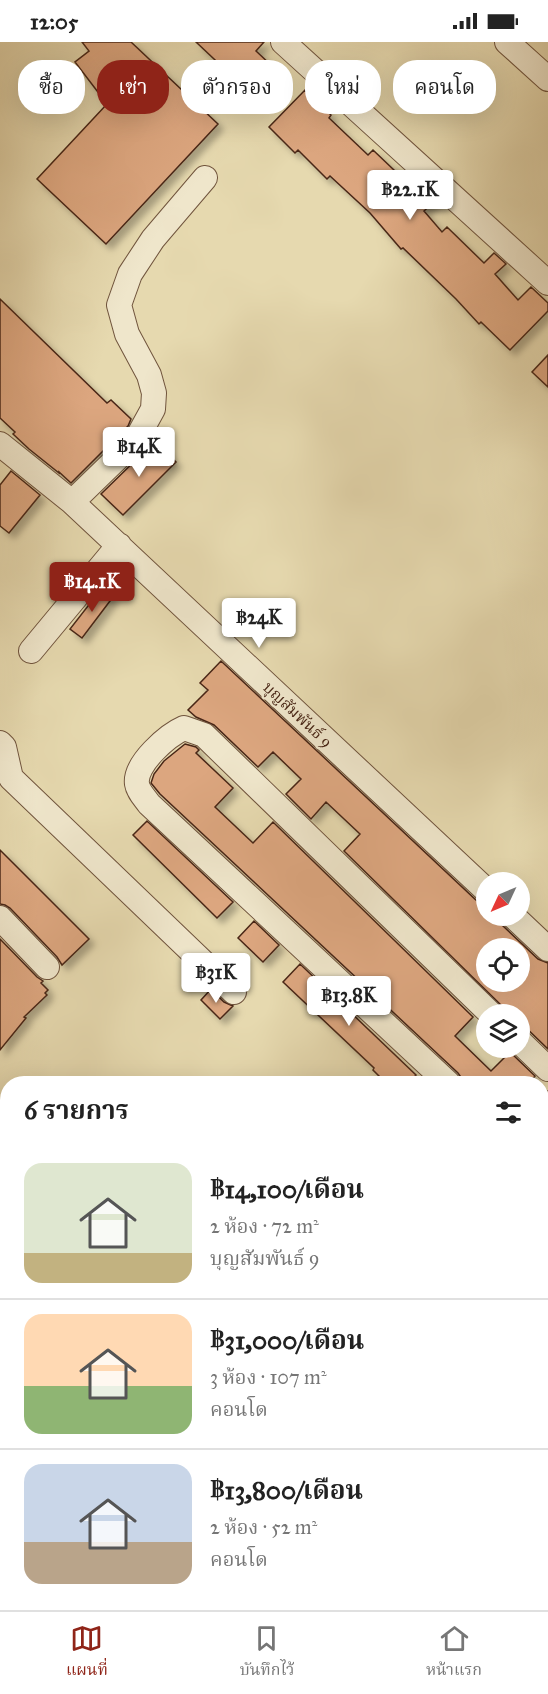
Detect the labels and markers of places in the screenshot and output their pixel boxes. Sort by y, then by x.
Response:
pin: ฿22.1K [361,170,459,221]
pin: ฿14K [103,427,175,478]
pin: ฿14.1K [43,562,141,613]
pin: ฿24K [223,598,295,649]
pin: ฿31K [180,953,252,1004]
pin: ฿13.8K [300,976,398,1027]

